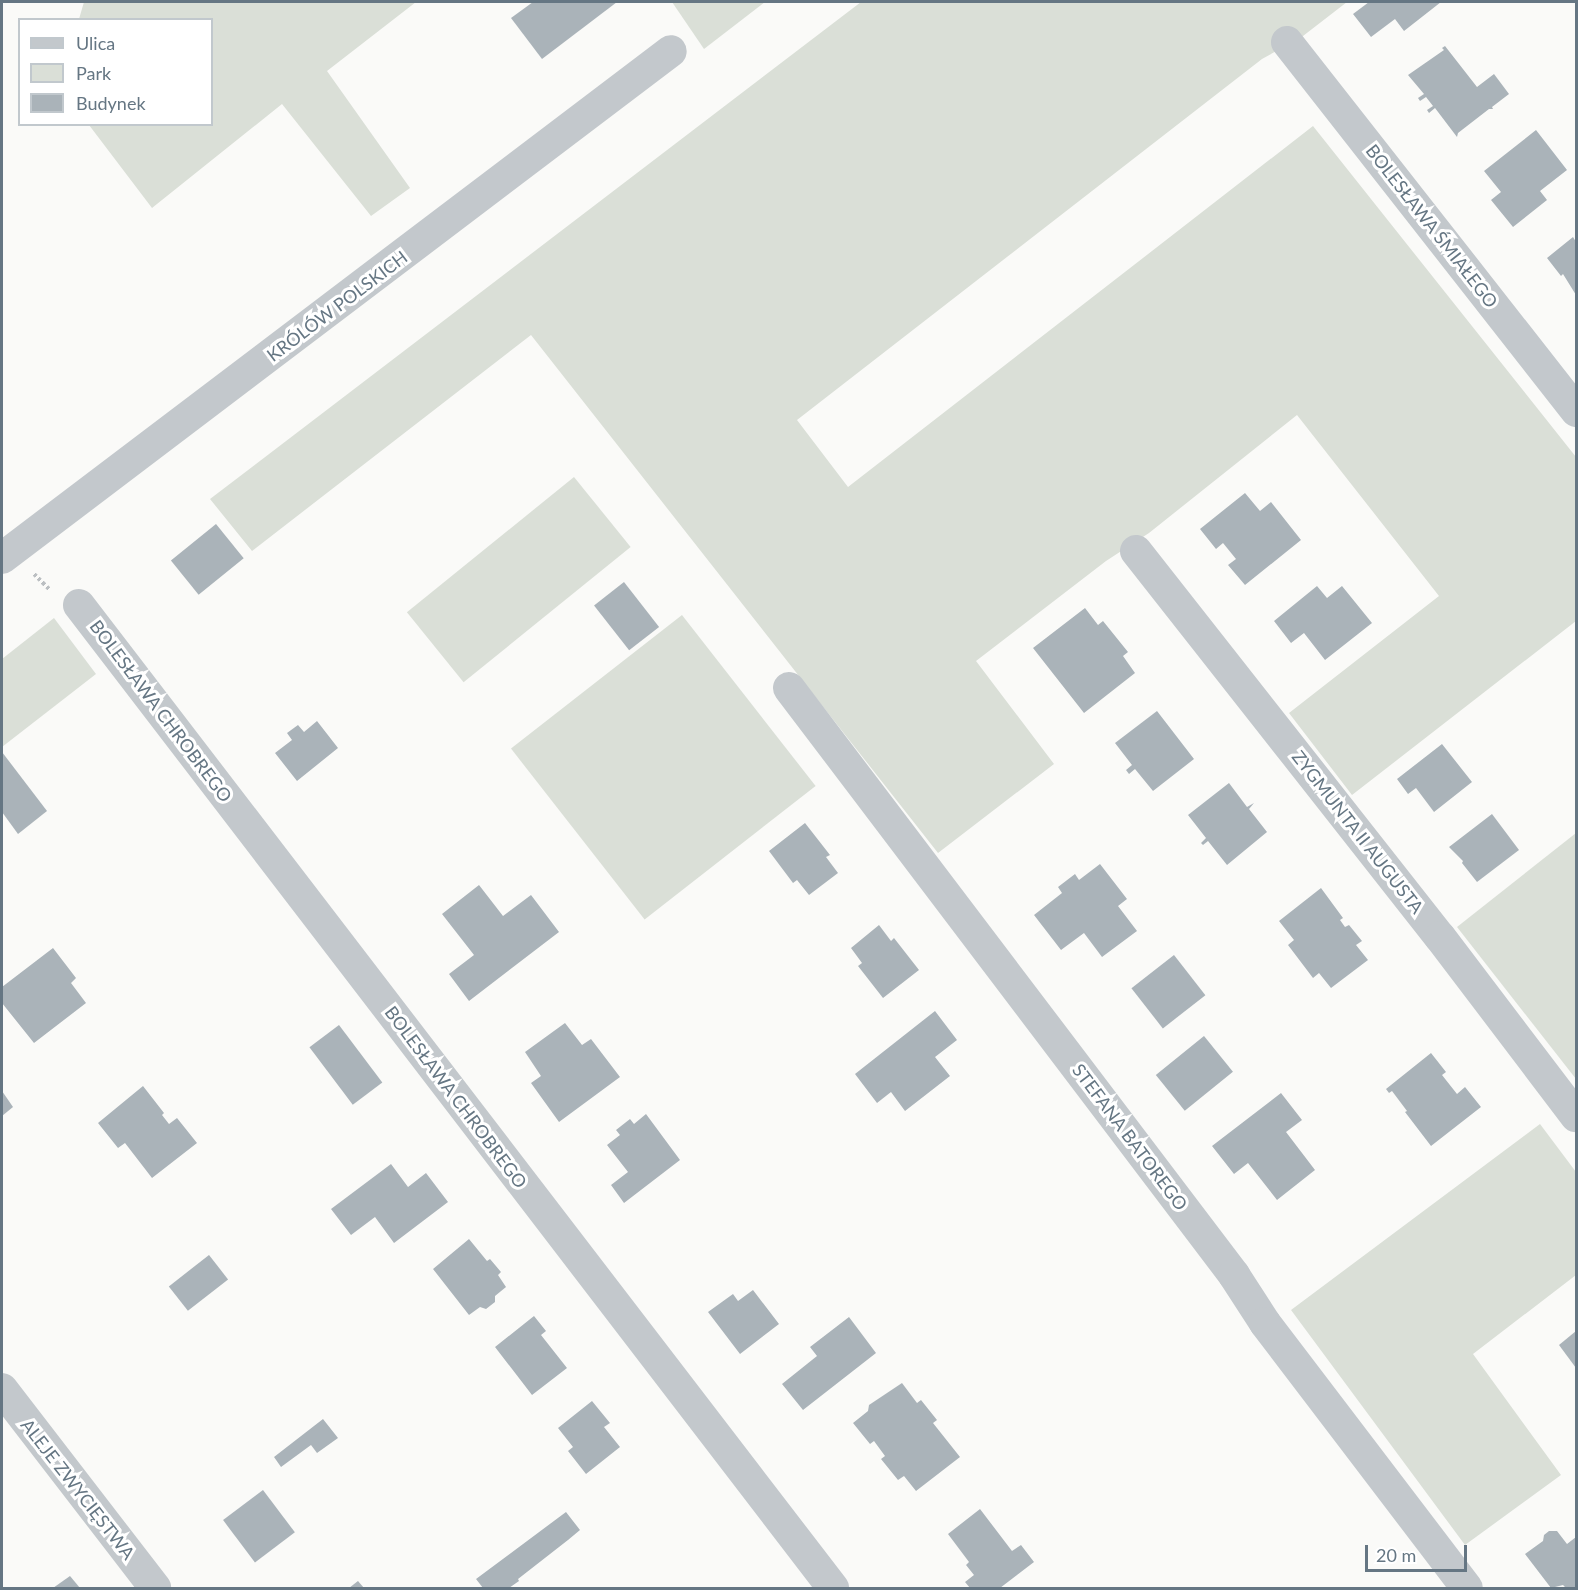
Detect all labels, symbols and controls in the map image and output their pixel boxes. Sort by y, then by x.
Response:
legend [18,18,213,126]
text: Ulica [76,32,115,54]
text: Park [76,62,111,84]
text: Budynek [76,92,146,114]
street label: BOLESŁAWA ŚMIAŁEGO [1361,140,1503,312]
street label: KRÓLÓW POLSKICH [262,246,412,366]
street label: BOLESŁAWA CHROBREGO [85,615,237,807]
street label: ZYGMUNTA II AUGUSTA [1287,746,1429,918]
street label: BOLESŁAWA CHROBREGO [380,1001,532,1193]
street label: STEFANA BATOREGO [1068,1059,1192,1215]
street label: ALEJE ZWYCIĘSTWA [16,1414,140,1564]
scale bar [1368,1533,1470,1571]
text: 20 m [1376,1544,1416,1566]

